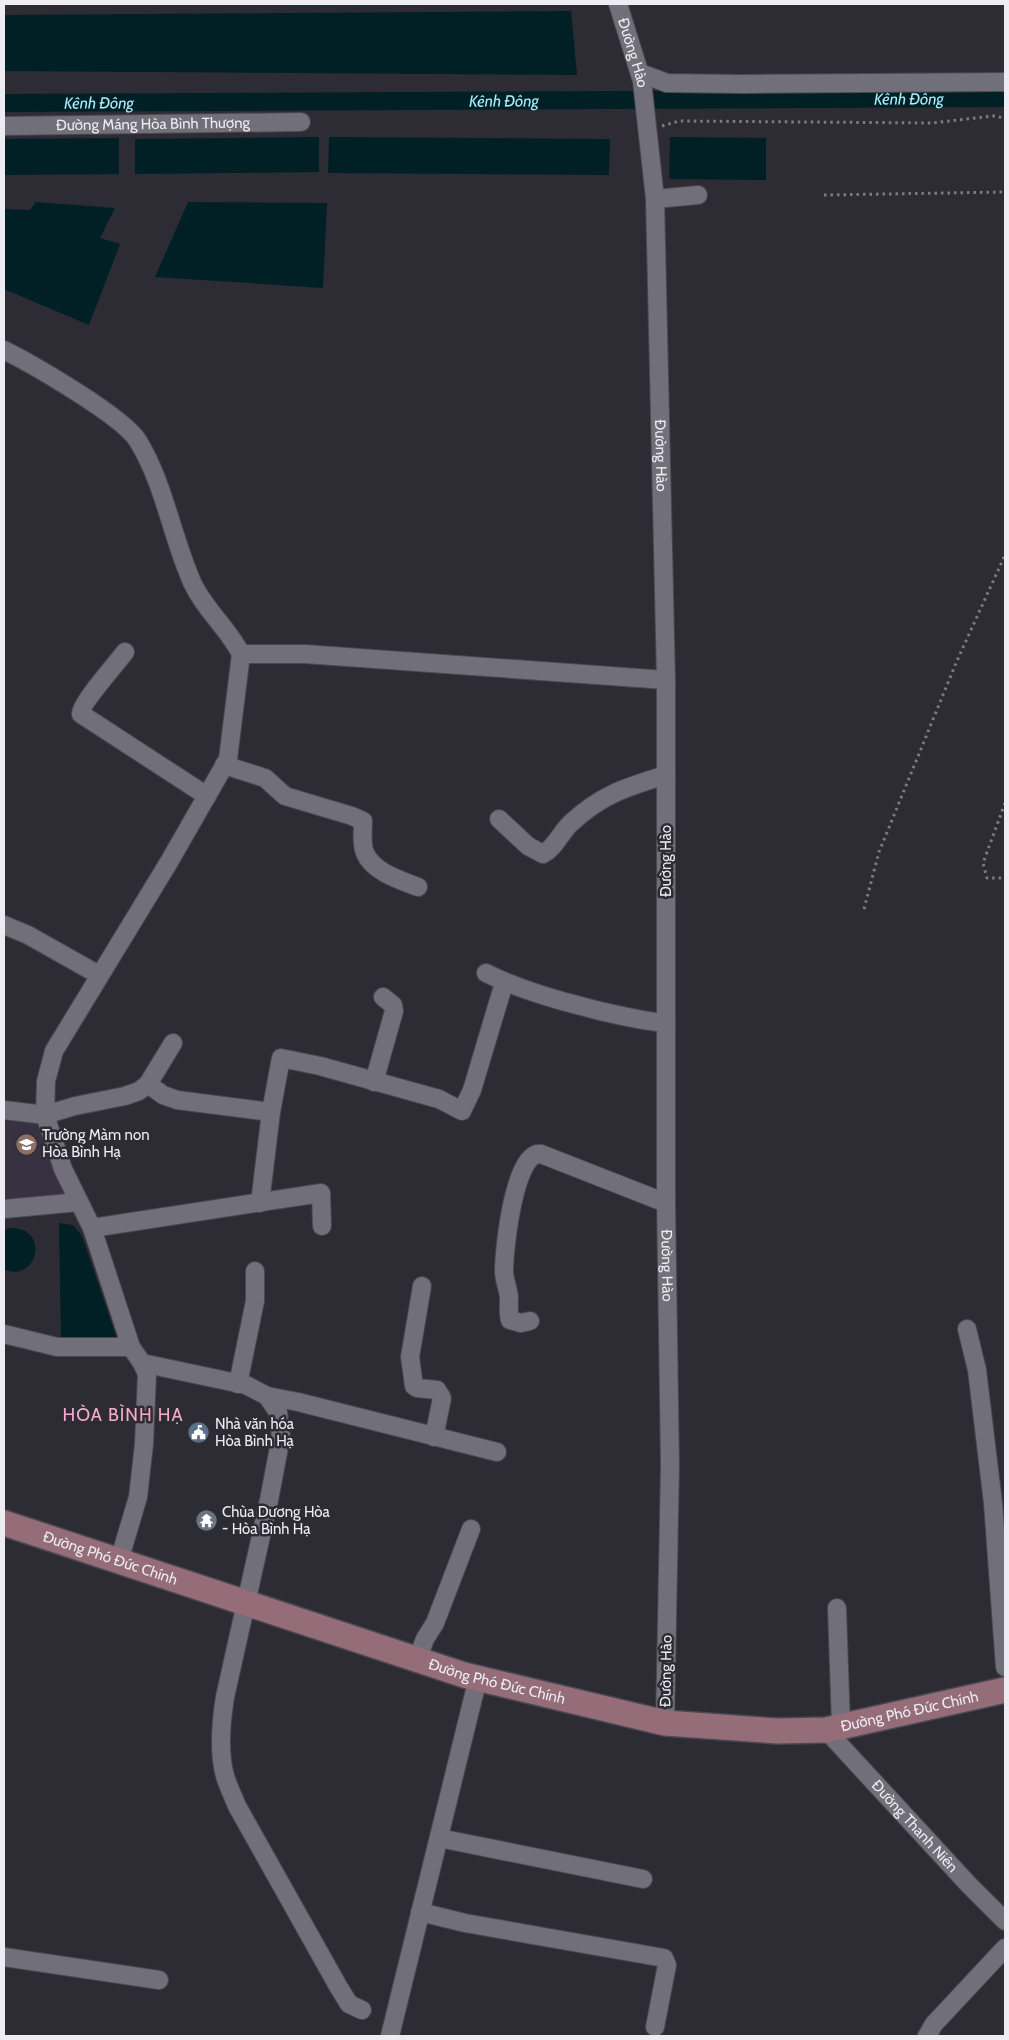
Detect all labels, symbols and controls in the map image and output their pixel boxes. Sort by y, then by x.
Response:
street label: Đường Hào [614,16,652,88]
water label: Kênh Đông [874,89,945,108]
water label: Kênh Đông [469,91,540,110]
water label: Kênh Đông [64,93,135,112]
street label: Đường Máng Hòa Bình Thượng [56,114,251,134]
street label: Đường Hào [651,419,671,492]
street label: Đường Hào [657,825,675,897]
place label: Trường Màm non Hòa Bình Hạ [42,1126,150,1161]
school or university icon: Trường Màm non Hòa Bình Hạ [14,1132,38,1156]
street label: Đường Hào [657,1229,677,1302]
district label: HÒA BÌNH HẠ [62,1404,184,1426]
place label: Nhà văn hóa Hòa Bình Hạ [215,1415,295,1450]
public building icon: Nhà văn hóa Hòa Bình Hạ [187,1421,211,1445]
place label: Chùa Dương Hòa - Hòa Bình Hạ [222,1503,331,1538]
temple icon: Chùa Dương Hòa - Hòa Bình Hạ [194,1509,218,1533]
street label: Đường Phó Đức Chính [41,1528,180,1589]
street label: Đường Hào [656,1635,676,1707]
street label: Đường Phó Đức Chính [426,1655,567,1708]
street label: Đường Phó Đức Chính [839,1687,980,1735]
street label: Đường Thanh Niên [868,1776,962,1876]

